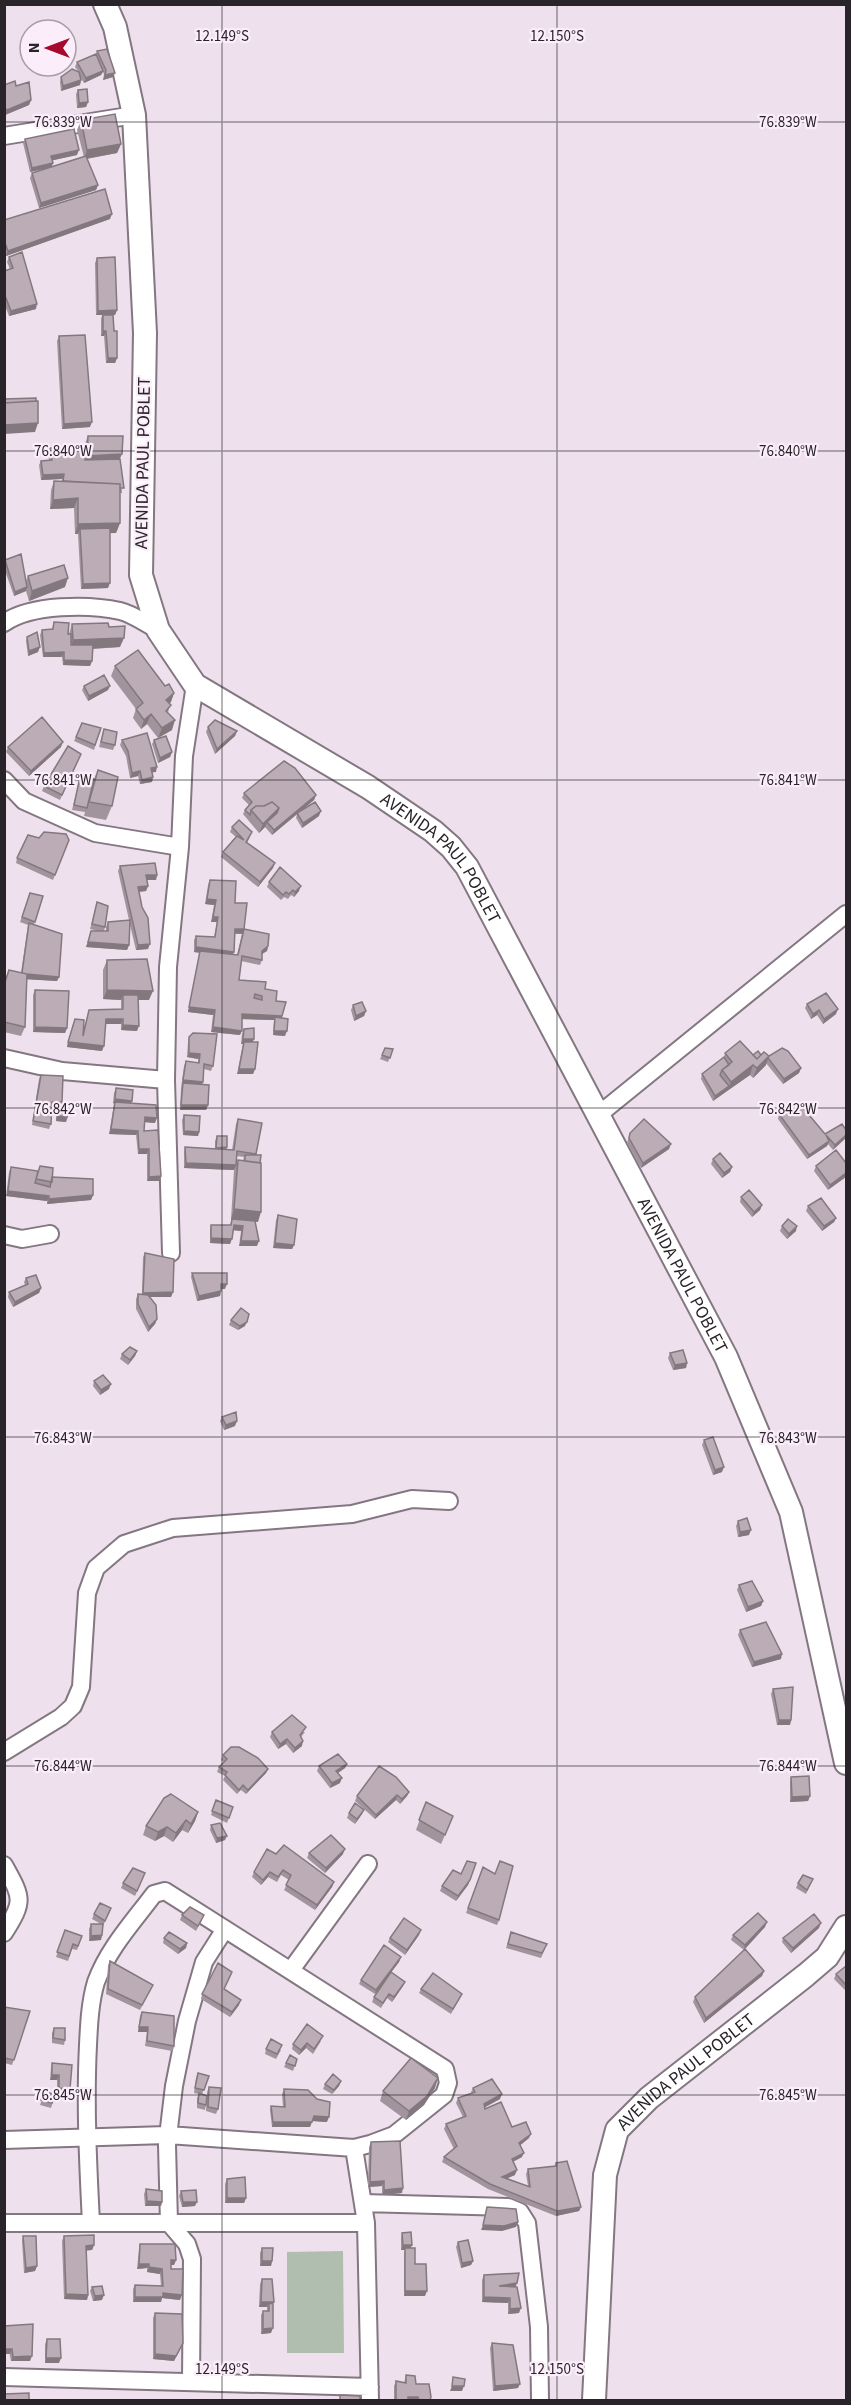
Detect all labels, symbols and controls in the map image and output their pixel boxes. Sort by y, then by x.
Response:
north arrow [18,18,78,78]
text: 12.149°S [195,26,249,47]
text: 12.150°S [530,26,584,47]
text: N [23,43,45,53]
text: 76.839°W [34,112,92,133]
text: 76.839°W [759,112,817,133]
street label: AVENIDA PAUL POBLET [129,376,157,549]
text: 76.840°W [34,441,92,462]
text: 76.840°W [759,441,817,462]
text: 76.841°W [34,770,92,791]
text: 76.841°W [759,770,817,791]
street label: AVENIDA PAUL POBLET [376,787,507,928]
text: 76.842°W [34,1099,92,1120]
text: 76.842°W [759,1099,817,1120]
street label: AVENIDA PAUL POBLET [631,1193,734,1358]
text: 76.843°W [34,1428,92,1449]
text: 76.843°W [759,1428,817,1449]
text: 76.844°W [34,1756,92,1777]
text: 76.844°W [759,1756,817,1777]
street label: AVENIDA PAUL POBLET [611,2007,760,2136]
text: 76.845°W [34,2085,92,2106]
text: 76.845°W [759,2085,817,2106]
text: 12.149°S [195,2359,249,2380]
text: 12.150°S [530,2359,584,2380]

